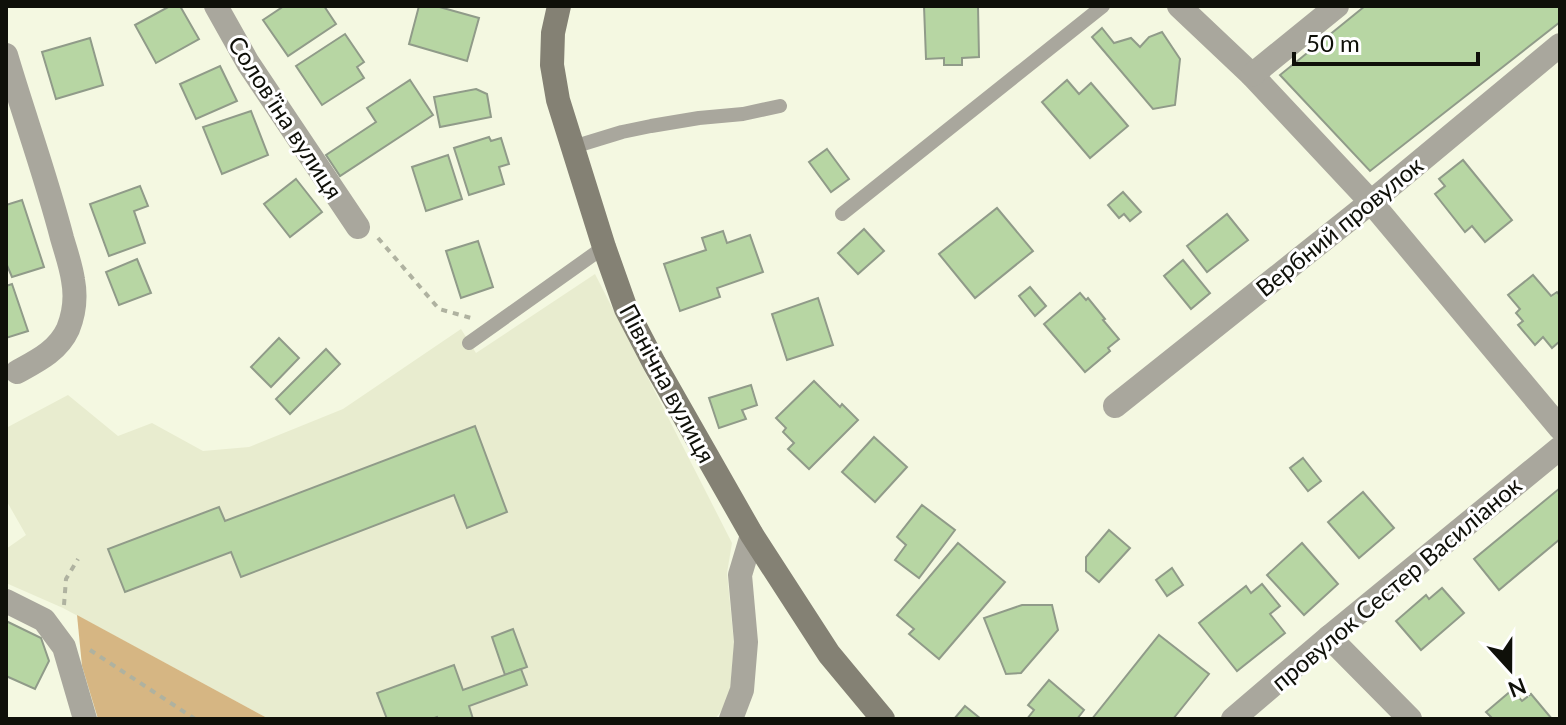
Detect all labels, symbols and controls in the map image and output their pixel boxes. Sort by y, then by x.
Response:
scale bar [1294,16,1478,66]
text: 50 m [1306,28,1360,57]
street label: Соловʼїна вулиця [223,30,349,204]
street label: Вербний провулок [1250,149,1429,302]
street label: Північна вулиця [614,299,722,467]
street label: провулок Сестер Василіанок [1265,470,1527,696]
north arrow [1470,629,1550,709]
text: N [1505,672,1530,704]

